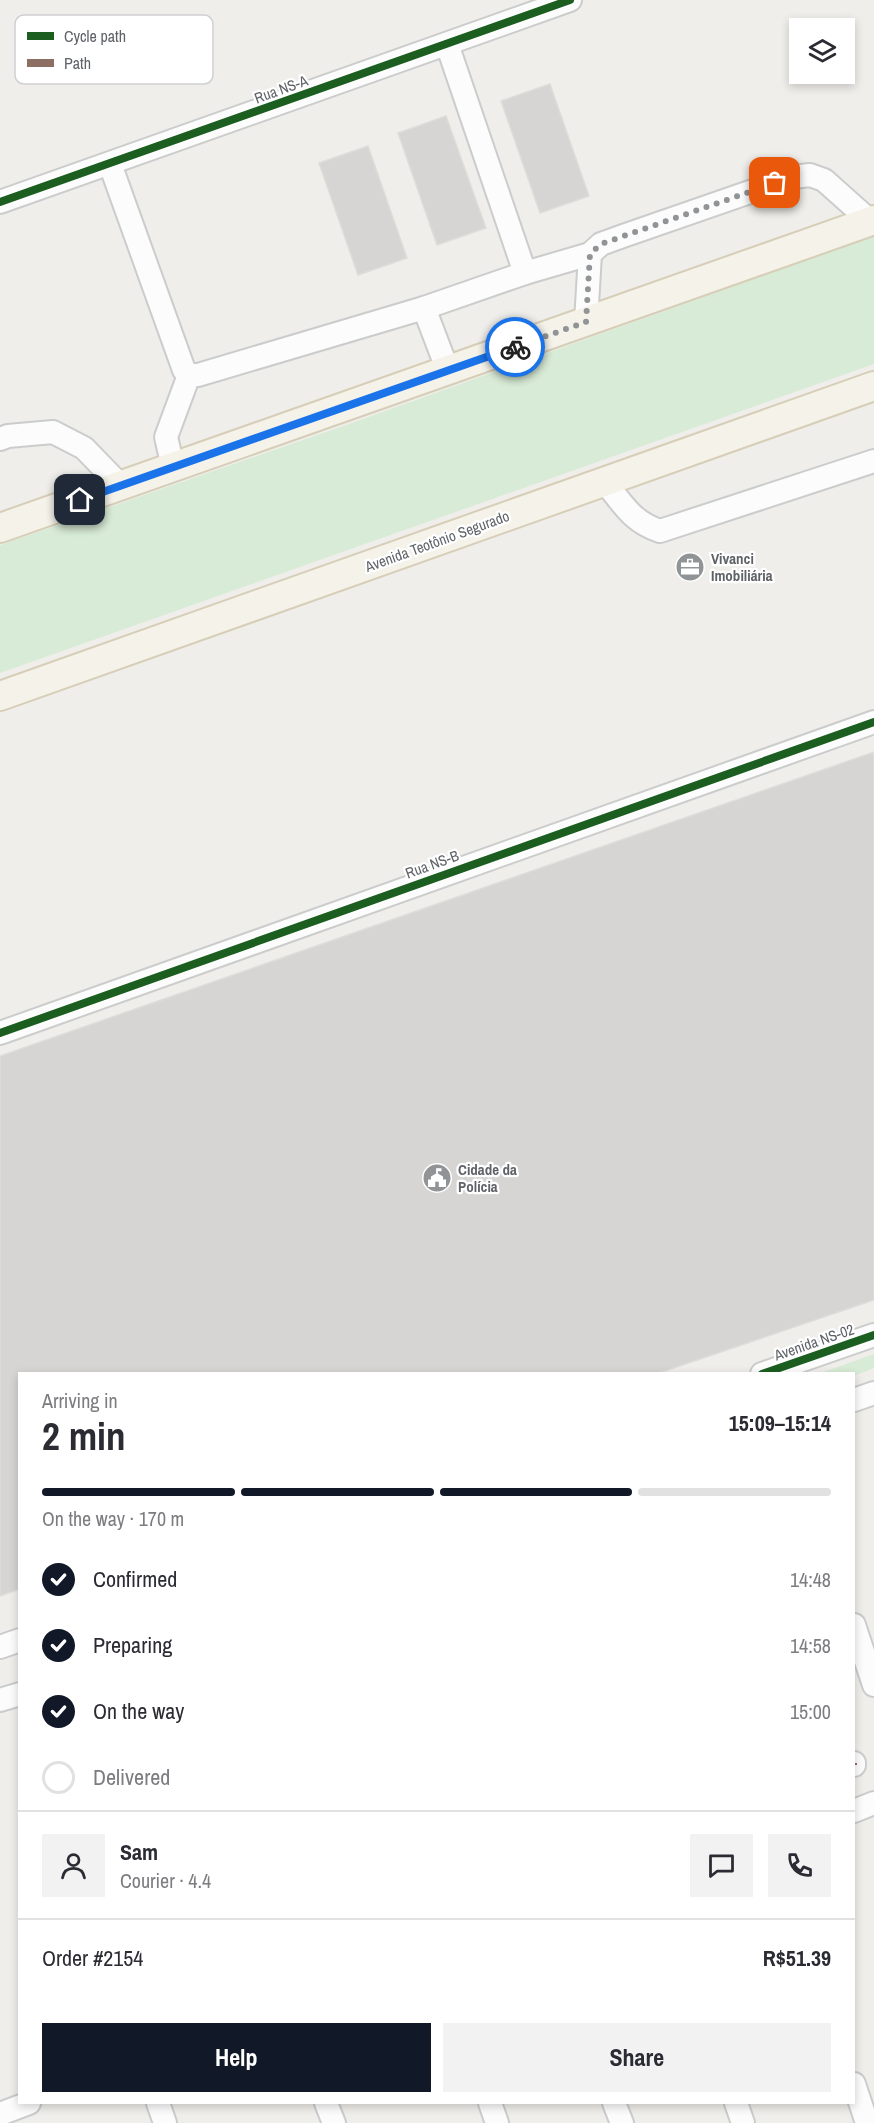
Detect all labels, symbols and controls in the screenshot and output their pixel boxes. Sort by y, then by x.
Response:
legend [15,15,213,84]
map controls [789,18,855,84]
button: layers [789,18,855,84]
text: Cycle path [64,25,126,47]
text: Path [64,52,91,74]
street label: Rua NS-A [251,69,311,108]
pin [749,157,800,208]
icon: bag [758,166,791,199]
courier [485,317,545,377]
icon: bike [499,331,532,364]
pin [54,474,105,525]
icon: home [63,483,96,516]
street label: Avenida Teotônio Segurado [361,505,512,577]
place label: Vivanci Imobiliária [711,548,773,586]
office icon: Vivanci Imobiliária [674,551,706,583]
street label: Rua NS-B [402,845,462,883]
place label: Cidade da Polícia [458,1159,517,1197]
public building icon: Cidade da Polícia [421,1162,453,1194]
street label: Avenida NS-02 [770,1318,857,1366]
text: Arriving in [42,1387,118,1414]
text: 15:09–15:14 [729,1408,831,1438]
text: 2 min [42,1410,126,1462]
text: On the way · 170 m [42,1505,184,1532]
icon: check [42,1563,75,1596]
text: Confirmed [93,1564,177,1594]
text: 14:48 [790,1566,831,1593]
icon: check [42,1629,75,1662]
text: Preparing [93,1630,172,1660]
text: 14:58 [790,1632,831,1659]
icon: check [42,1695,75,1728]
text: On the way [93,1696,184,1726]
text: 15:00 [790,1698,831,1725]
text: Delivered [93,1762,170,1792]
button: person [42,1834,105,1897]
button: chat [690,1834,753,1897]
button: phone [768,1834,831,1897]
text: Sam [120,1837,158,1867]
text: Courier · 4.4 [120,1867,211,1894]
text: Order #2154 [42,1943,143,1973]
text: R$51.39 [763,1943,831,1973]
button: Help [42,2023,431,2092]
button: Share [443,2023,831,2092]

